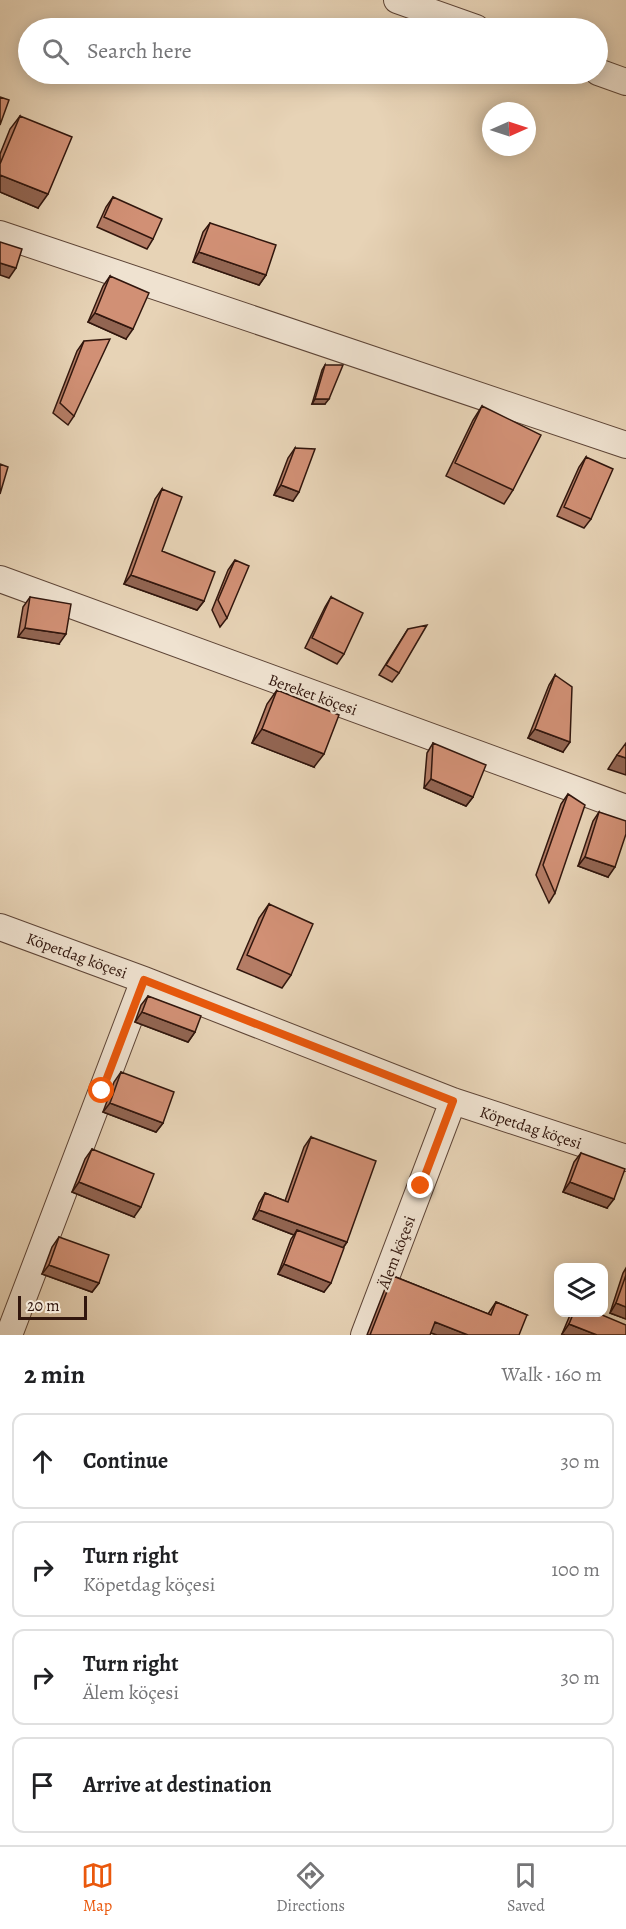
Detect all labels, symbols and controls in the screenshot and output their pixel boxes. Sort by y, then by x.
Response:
search box [18,18,608,84]
icon: search [39,35,72,68]
text: Search here [87,36,192,66]
north arrow [482,102,536,156]
street label: Bereket köçesi [265,669,360,721]
street label: Köpetdag köçesi [23,927,130,984]
route start [88,1077,114,1103]
street label: Köpetdag köçesi [477,1101,584,1155]
route end [407,1172,433,1198]
street label: Älem köçesi [373,1213,421,1293]
map controls [554,1263,608,1317]
button: layers [554,1263,608,1317]
scale bar [18,1293,87,1320]
text: 20 m [27,1295,60,1317]
text: 2 min [24,1357,85,1392]
text: Walk · 160 m [502,1361,602,1388]
icon: ahead [26,1445,59,1478]
text: Continue [83,1446,168,1476]
text: 30 m [560,1448,600,1475]
text: Turn right [83,1541,179,1571]
icon: right [26,1553,59,1586]
text: 100 m [551,1556,600,1583]
text: Köpetdag köçesi [83,1571,215,1598]
text: Turn right [83,1649,179,1679]
icon: right [26,1661,59,1694]
text: 30 m [560,1664,600,1691]
text: Älem köçesi [83,1679,179,1706]
icon: arrive [26,1769,59,1802]
text: Arrive at destination [83,1770,272,1800]
tab: Map [81,1859,114,1917]
tab: Directions [276,1859,345,1917]
tab: Saved [507,1859,545,1917]

